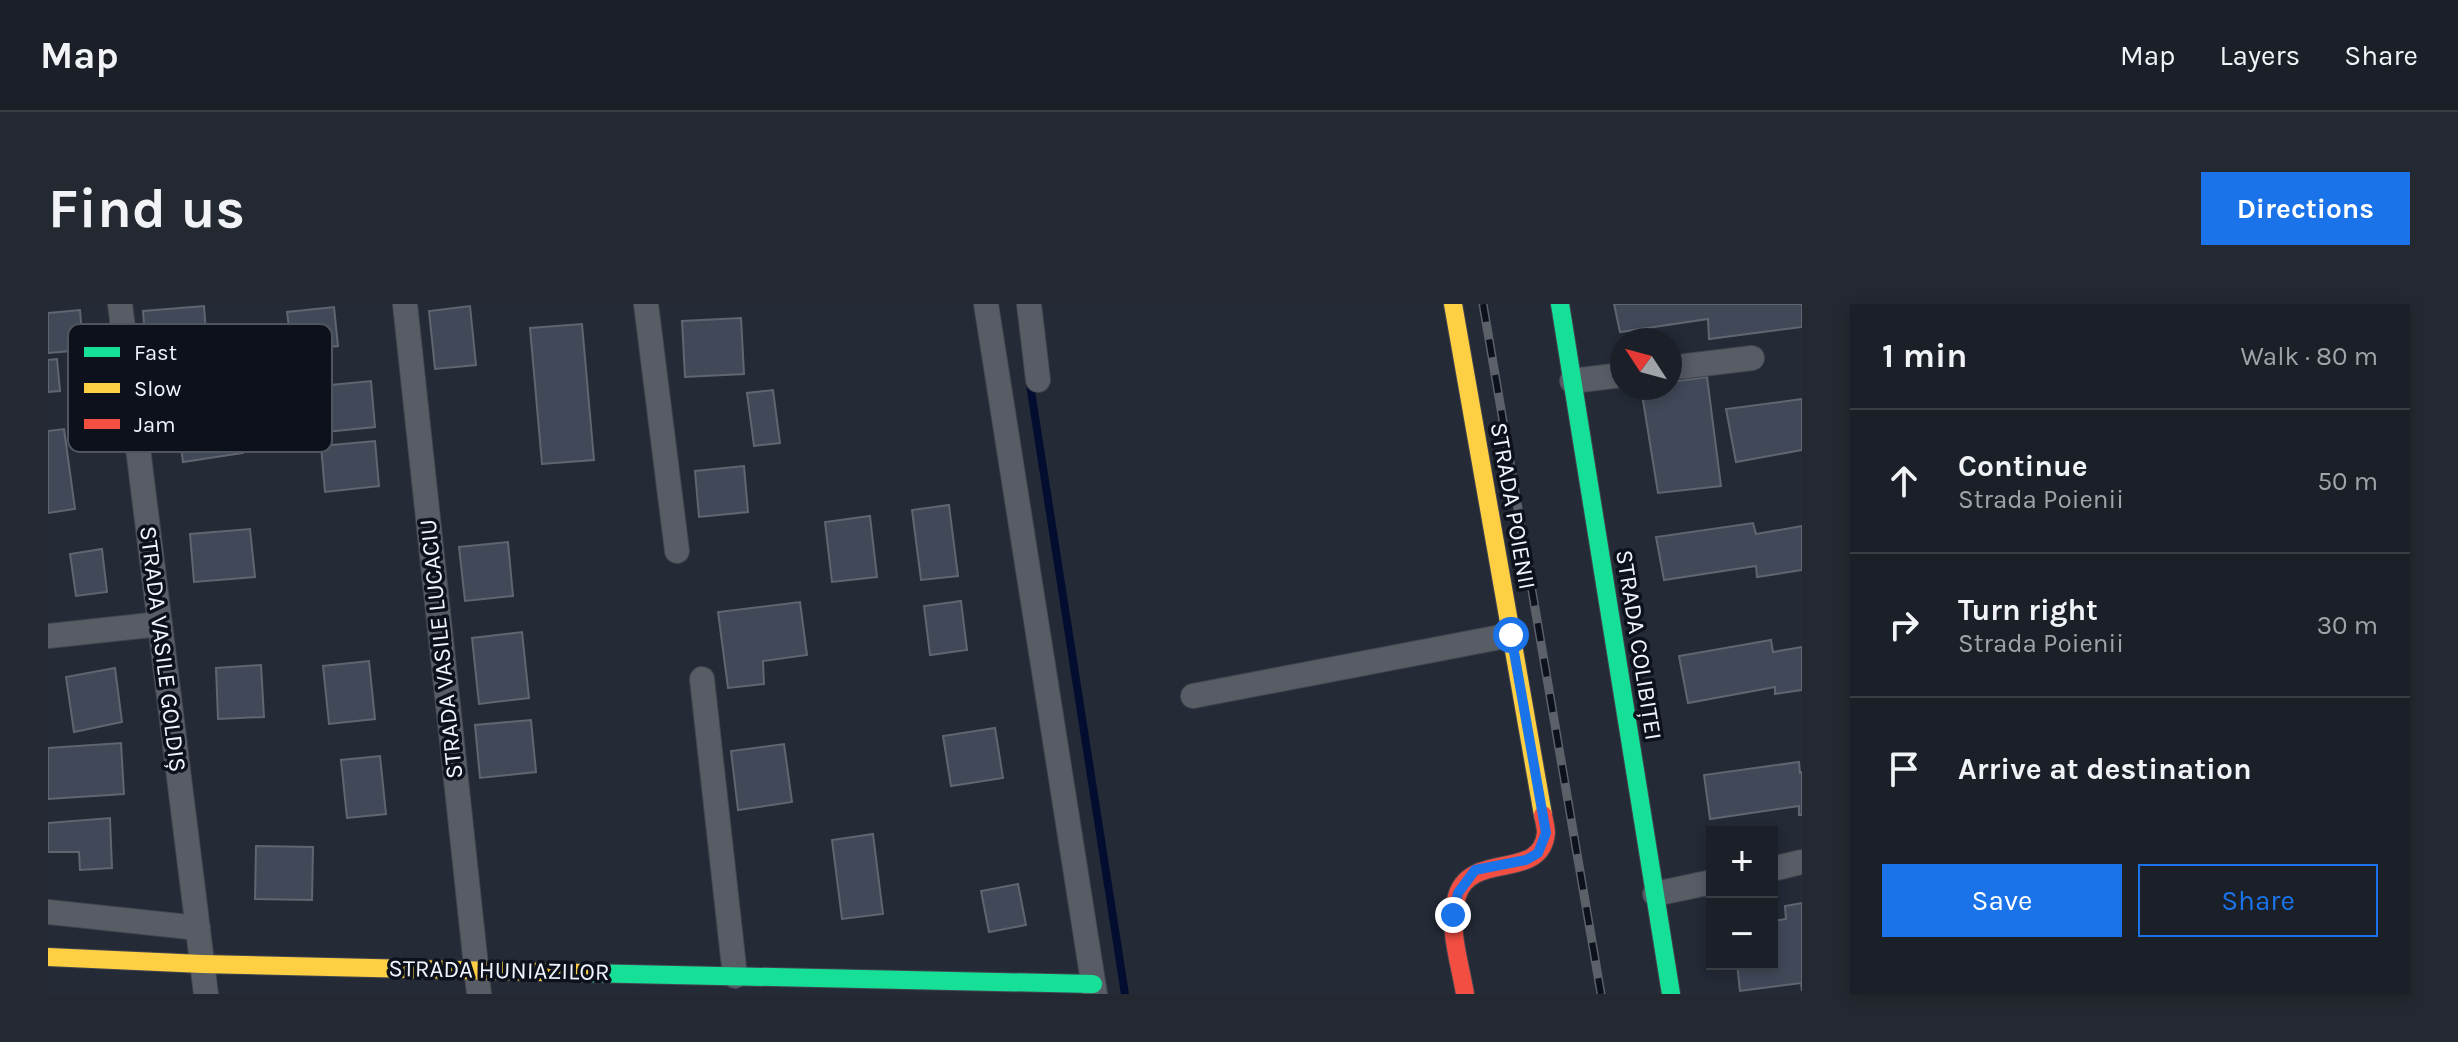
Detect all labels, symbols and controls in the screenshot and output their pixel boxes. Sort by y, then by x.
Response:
text: Map [40,33,119,78]
text: Map [2120,39,2175,72]
text: Layers [2219,39,2300,72]
text: Share [2344,39,2418,72]
button: Directions [2201,172,2410,245]
text: Find us [48,176,245,241]
legend [68,324,332,452]
north arrow [1610,328,1682,400]
text: 1 min [1882,336,1967,376]
text: Fast [134,340,177,366]
text: Walk · 80 m [2240,341,2378,372]
text: Slow [134,376,181,402]
text: Jam [134,412,176,438]
street label: STRADA POIENII [1485,420,1541,592]
text: Continue [1958,448,2088,484]
icon: ahead [1882,459,1926,503]
text: 50 m [2317,466,2378,497]
text: Strada Poienii [1958,484,2124,515]
street label: STRADA VASILE LUCACIU [413,518,469,780]
street label: STRADA VASILE GOLDIȘ [134,524,192,774]
street label: STRADA COLIBIȚEI [1610,548,1668,742]
text: Turn right [1958,592,2098,628]
icon: right [1882,603,1926,647]
text: 30 m [2317,610,2378,641]
route start [1493,617,1529,653]
text: Strada Poienii [1958,628,2124,659]
icon: arrive [1882,747,1926,791]
text: Arrive at destination [1958,751,2252,787]
map controls [1706,826,1778,970]
button: + [1706,826,1778,898]
button: Save [1882,864,2122,937]
button: Share [2138,864,2378,937]
route end [1435,897,1471,933]
button: − [1706,898,1778,970]
street label: STRADA HUNIAZILOR [388,954,610,986]

